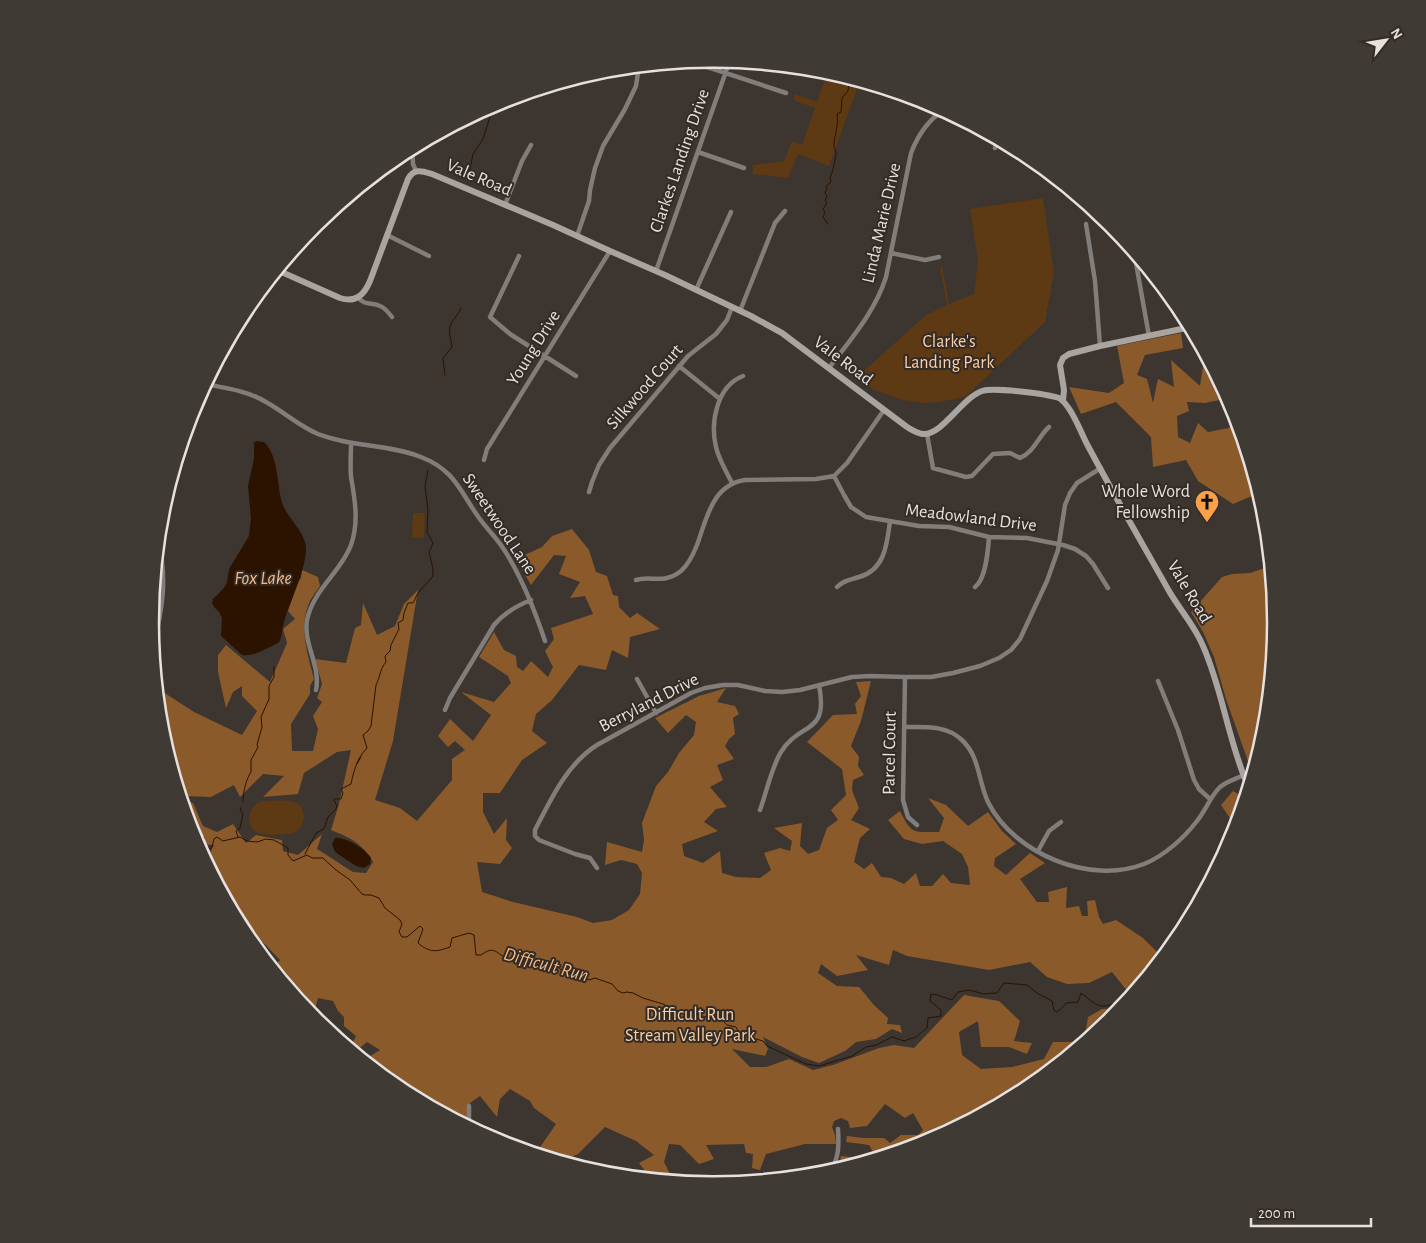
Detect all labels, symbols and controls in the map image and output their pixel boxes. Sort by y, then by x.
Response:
north arrow [1361,15,1411,65]
text: N [1388,26,1405,42]
street label: Clarkes Landing Drive [647,87,713,235]
street label: Vale Road [444,156,514,200]
street label: Linda Marie Drive [859,161,905,285]
street label: Young Drive [504,307,564,389]
street label: Vale Road [810,333,876,389]
park label: Clarke's Landing Park [904,333,995,372]
street label: Silkwood Court [604,341,687,433]
street label: Sweetwood Lane [459,470,539,578]
place label: Whole Word Fellowship [1101,483,1190,522]
church icon: Whole Word Fellowship [1194,489,1220,523]
street label: Meadowland Drive [904,501,1038,535]
street label: Vale Road [1164,558,1214,626]
water label: Fox Lake [234,569,292,588]
street label: Berryland Drive [596,670,702,736]
street label: Parcel Court [880,711,900,795]
water label: Difficult Run [501,945,591,985]
park label: Difficult Run Stream Valley Park [625,1006,756,1045]
scale bar [1251,1196,1371,1228]
text: 200 m [1258,1206,1295,1221]

